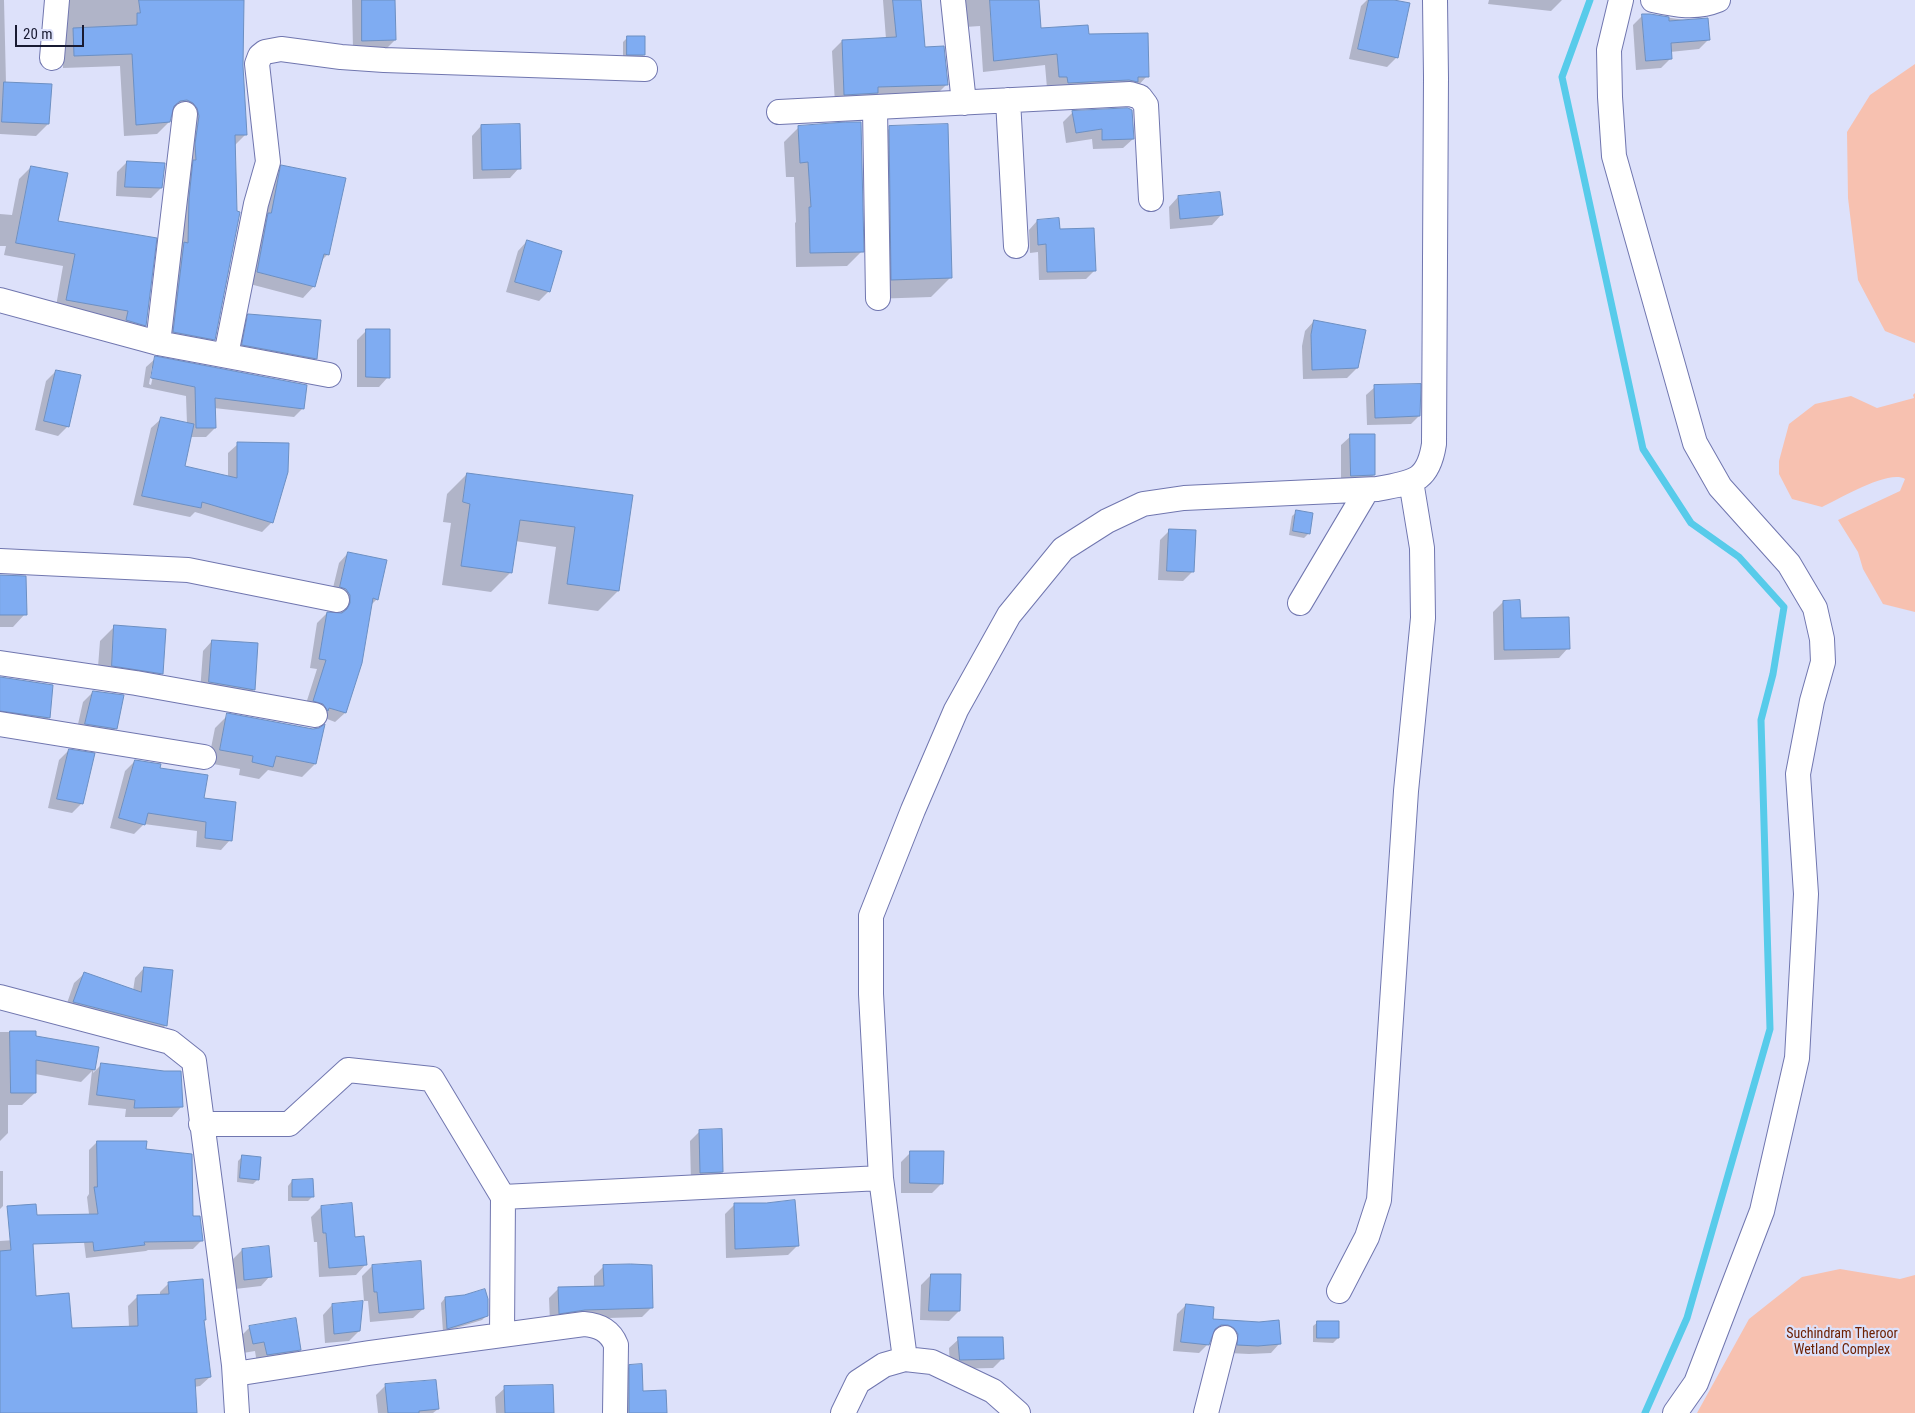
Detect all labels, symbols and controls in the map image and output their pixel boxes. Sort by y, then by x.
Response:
scale bar [18,15,86,47]
text: 20 m [23,25,53,43]
park label: Suchindram Theroor Wetland Complex [1786,1326,1898,1358]

